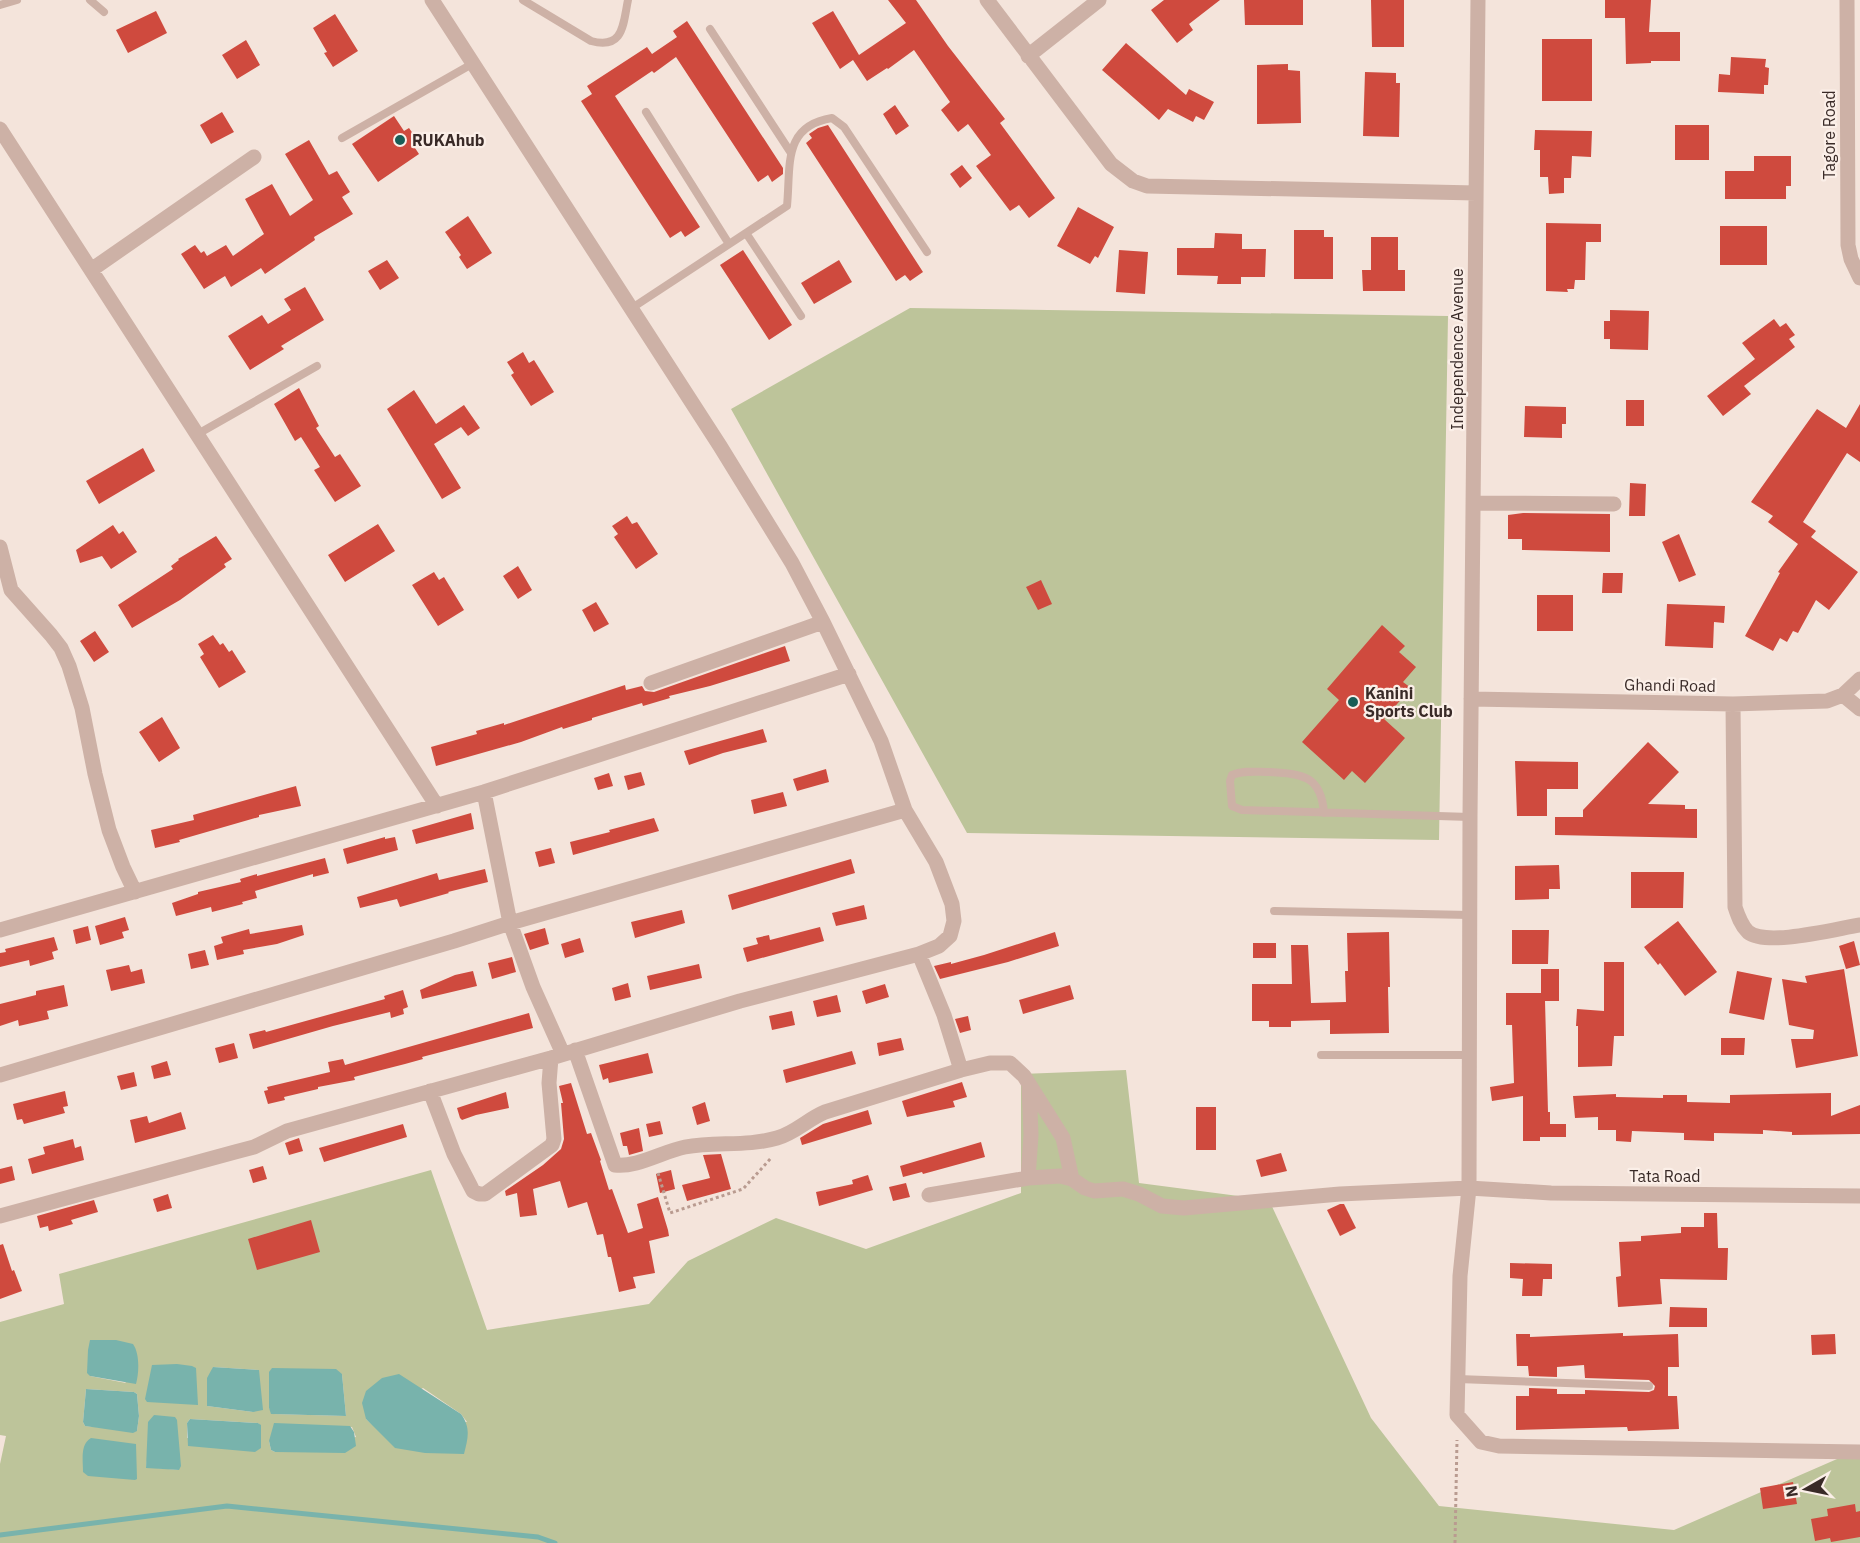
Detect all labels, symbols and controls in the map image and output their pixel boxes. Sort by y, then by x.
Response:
street label: Tagore Road [1819,90,1839,180]
place label: RUKAhub [412,130,485,150]
marker: RUKAhub [393,133,407,147]
street label: Independence Avenue [1447,268,1467,430]
street label: Ghandi Road [1624,674,1716,696]
place label: Kanini Sports Club [1365,683,1453,721]
marker: Kanini Sports Club [1346,695,1360,709]
street label: Tata Road [1629,1166,1701,1186]
north arrow [1776,1459,1836,1519]
text: N [1780,1484,1802,1499]

